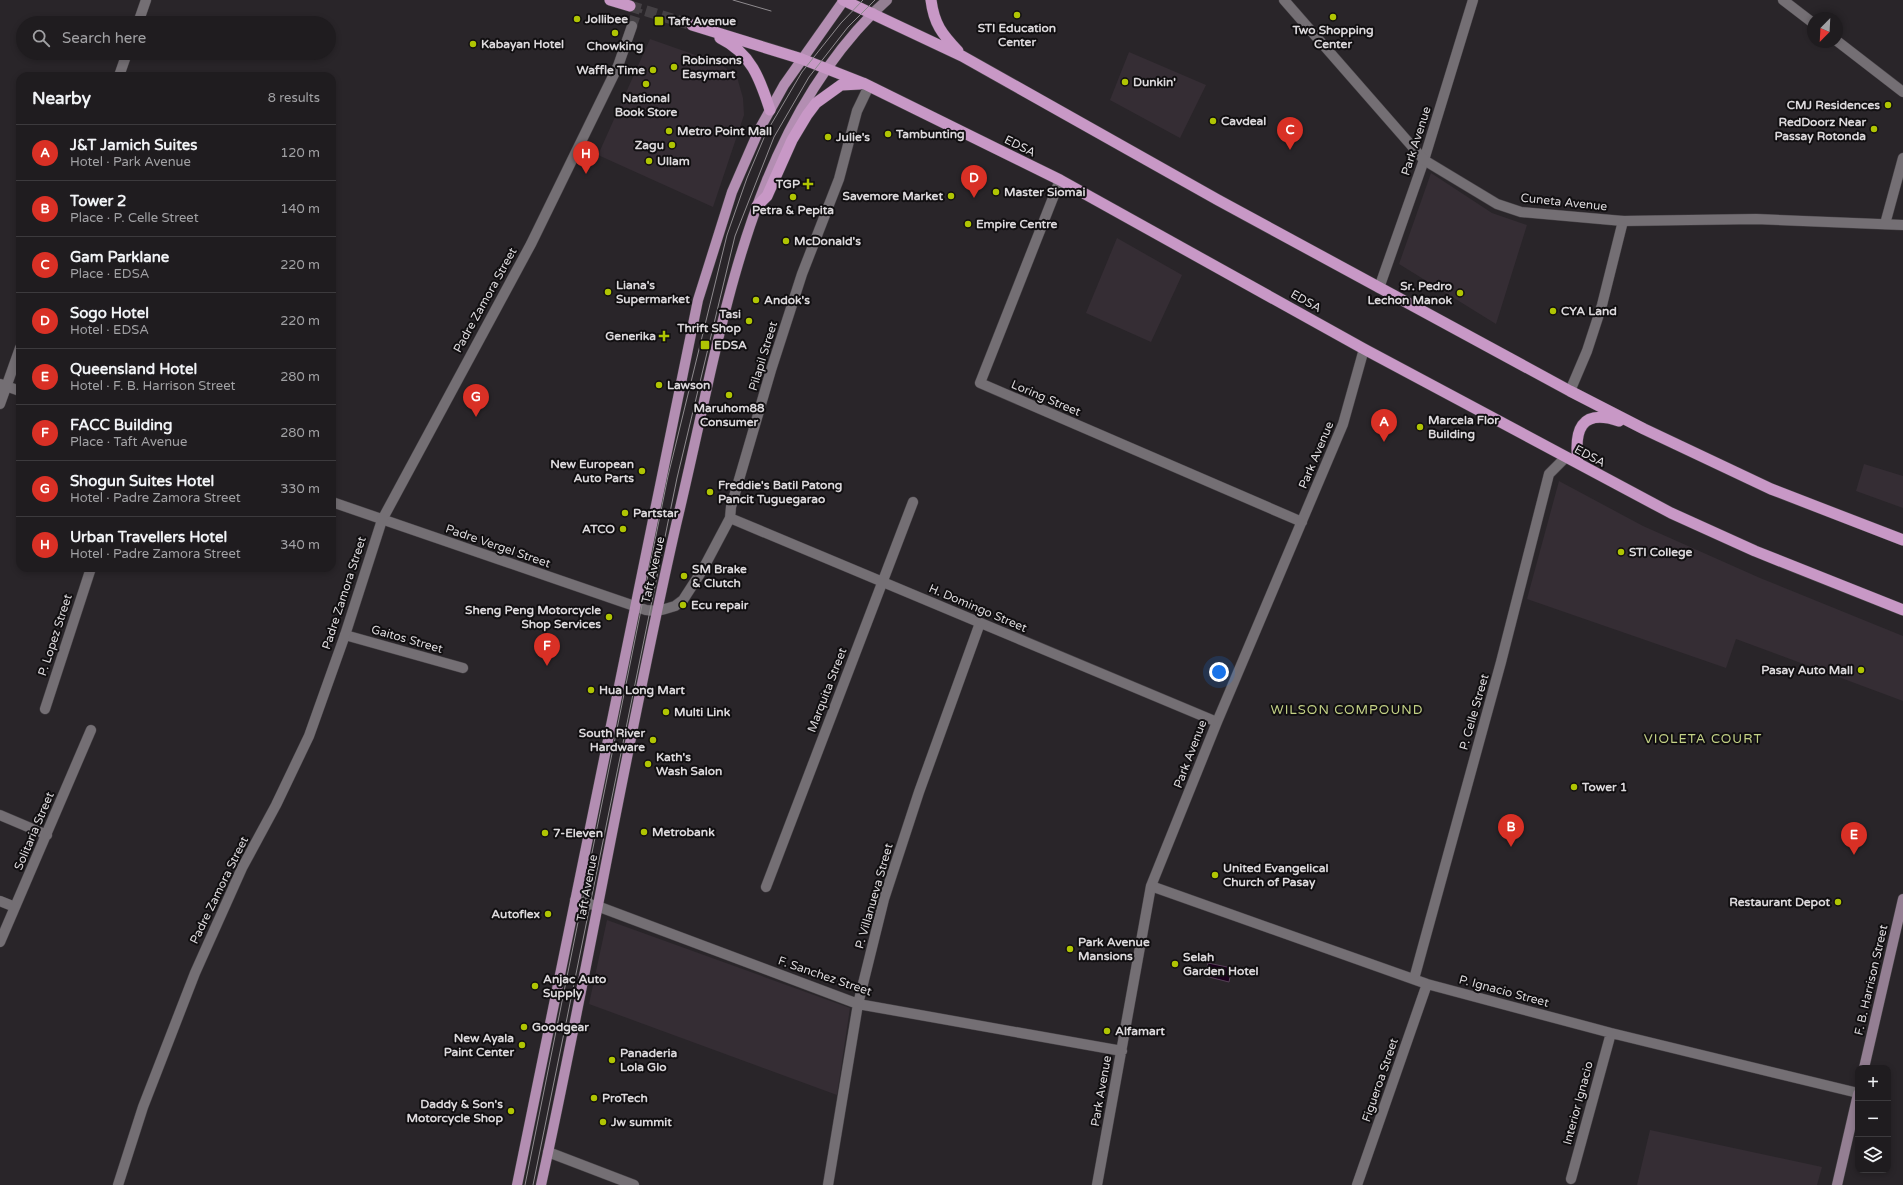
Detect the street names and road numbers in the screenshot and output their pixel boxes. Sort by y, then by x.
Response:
street label: Park Avenue [1398,105,1434,177]
street label: EDSA [1002,132,1038,160]
street label: Cuneta Avenue [1520,190,1608,214]
street label: Padre Zamora Street [450,245,520,355]
street label: EDSA [1288,287,1324,315]
street label: Pilapil Street [746,319,780,392]
street label: Loring Street [1009,377,1083,419]
street label: Park Avenue [1296,419,1337,491]
street label: EDSA [1572,442,1608,470]
street label: Padre Vergel Street [444,521,553,571]
street label: Padre Zamora Street [319,534,369,651]
street label: Taft Avenue [639,535,668,605]
street label: H. Domingo Street [927,581,1029,635]
street label: P. Lopez Street [35,592,75,678]
street label: Gaitos Street [370,622,445,656]
street label: Marquita Street [804,645,850,734]
street label: P. Celle Street [1456,672,1492,752]
street label: Park Avenue [1171,718,1209,790]
street label: Solitaria Street [11,789,57,872]
street label: Padre Zamora Street [187,834,251,946]
street label: P. Villanueva Street [852,841,896,950]
street label: Taft Avenue [574,853,600,923]
street label: F. B. Harrison Street [1851,923,1891,1037]
street label: F. Sanchez Street [776,953,874,999]
street label: P. Ignacio Street [1458,972,1551,1010]
street label: Figueroa Street [1359,1036,1401,1124]
street label: Park Avenue [1088,1054,1114,1128]
street label: Interior Ignacio [1560,1060,1596,1146]

